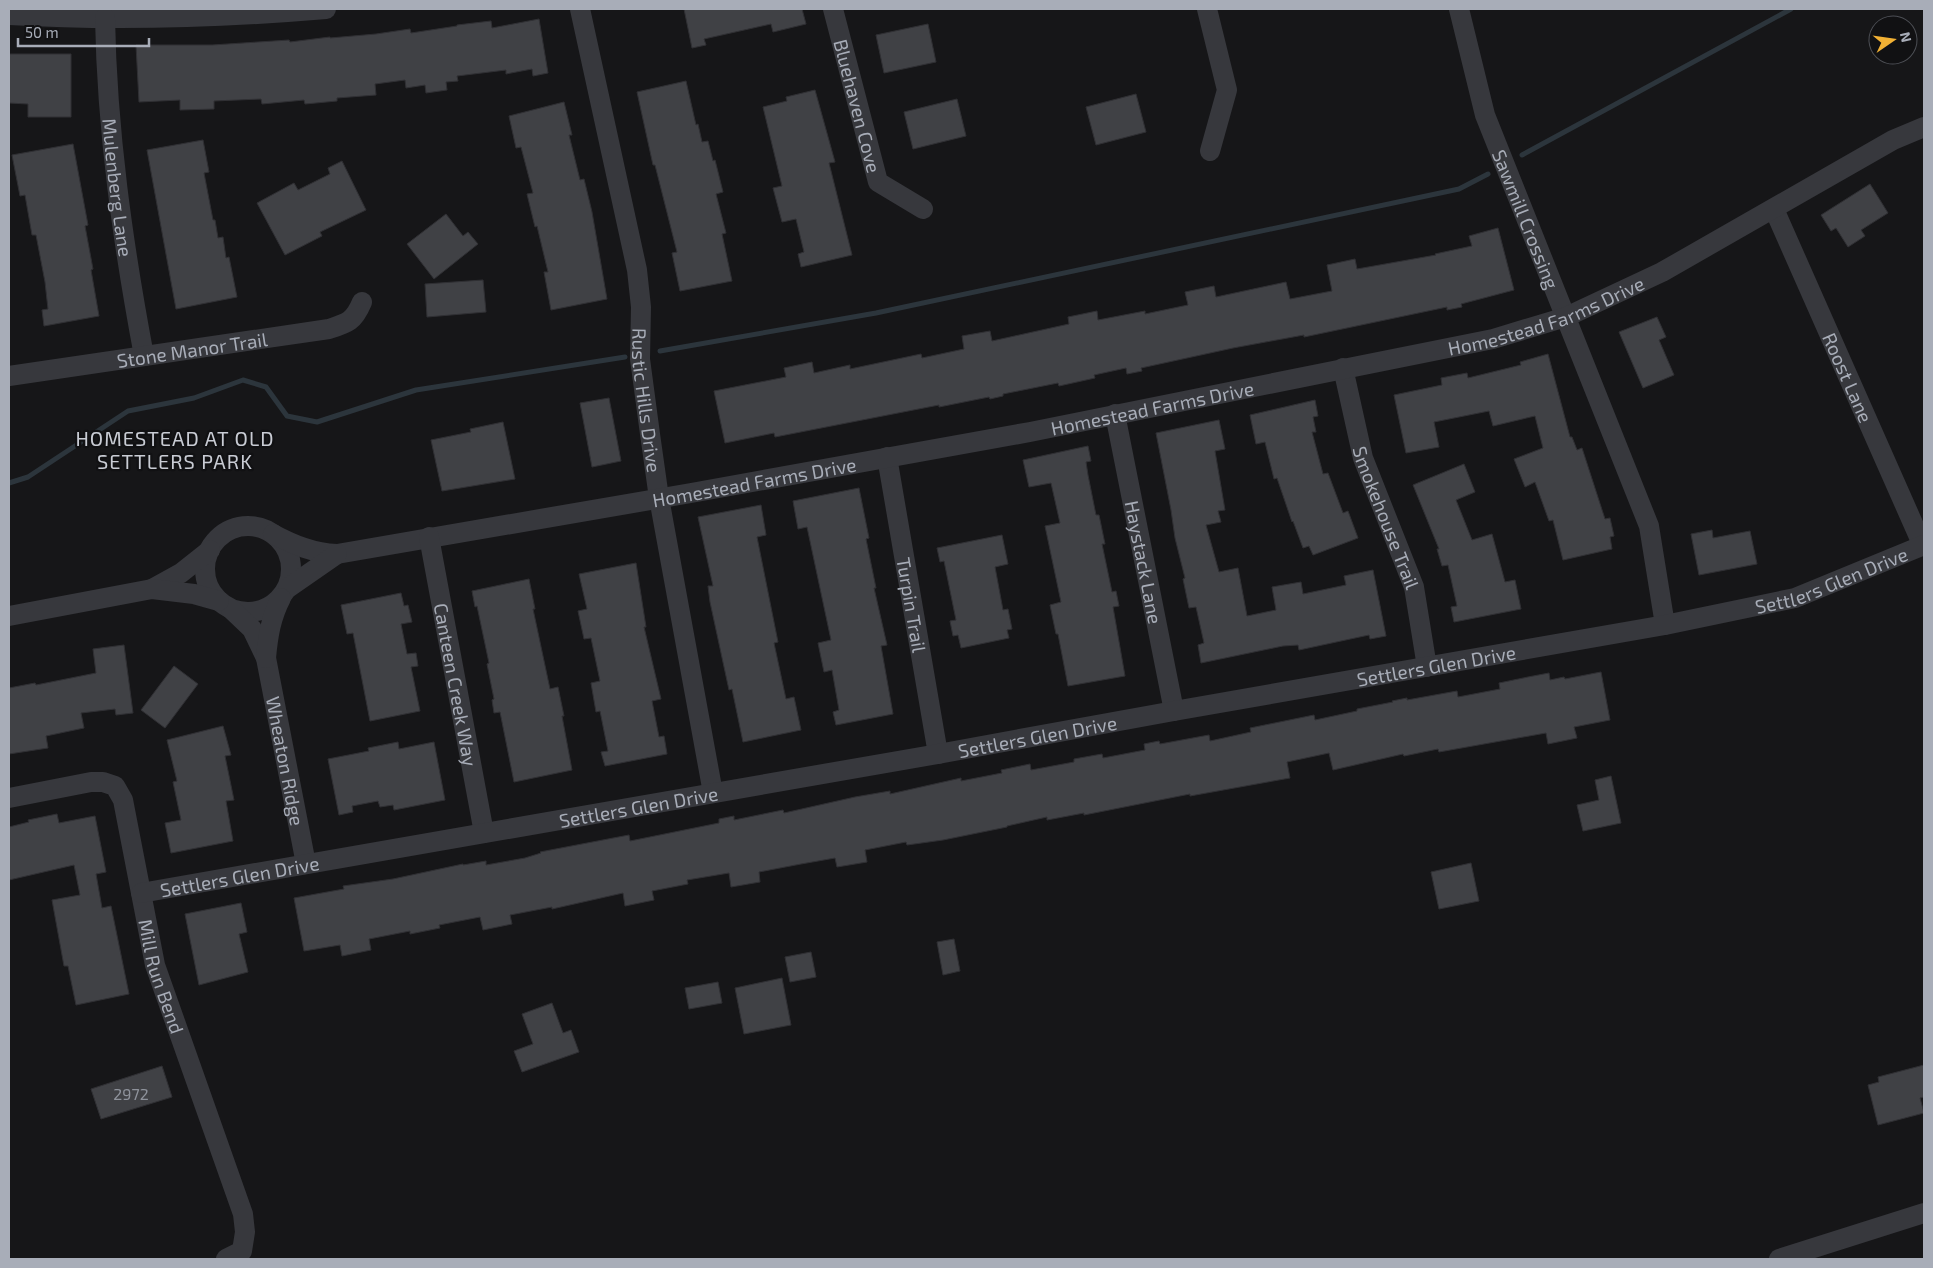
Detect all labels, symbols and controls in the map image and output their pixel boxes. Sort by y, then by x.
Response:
scale bar [18,15,149,47]
north arrow [1868,15,1918,65]
text: 50 m [25,23,59,41]
text: N [1897,30,1916,44]
street label: Bluehaven Cove [830,37,887,175]
street label: Mulenberg Lane [99,117,138,258]
street label: Sawmill Crossing [1488,146,1565,292]
street label: Homestead Farms Drive [1446,271,1647,359]
street label: Stone Manor Trail [115,327,269,372]
street label: Rustic Hills Drive [628,328,667,474]
street label: Roost Lane [1819,329,1878,426]
street label: Homestead Farms Drive [1049,376,1256,439]
district label: HOMESTEAD AT OLD SETTLERS PARK [76,426,275,473]
street label: Smokehouse Trail [1349,444,1425,592]
street label: Homestead Farms Drive [650,452,858,511]
street label: Haystack Lane [1121,499,1168,626]
street label: Settlers Glen Drive [1753,542,1911,618]
street label: Turpin Trail [893,556,932,655]
street label: Canteen Creek Way [430,601,483,768]
street label: Settlers Glen Drive [1355,640,1517,690]
street label: Wheaton Ridge [262,694,310,827]
street label: Settlers Glen Drive [956,710,1119,762]
street label: Settlers Glen Drive [557,781,720,831]
street label: Settlers Glen Drive [158,851,321,901]
street label: Mill Run Bend [135,917,190,1036]
house number: 2972 [113,1084,149,1103]

